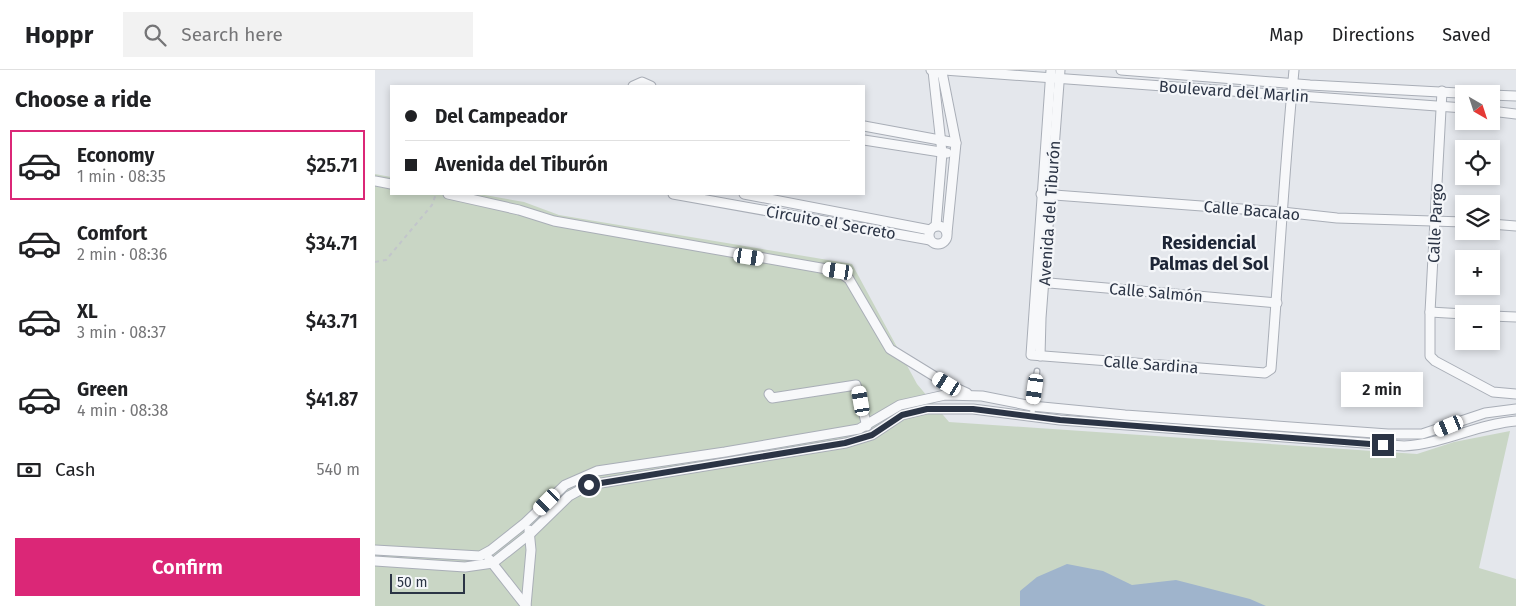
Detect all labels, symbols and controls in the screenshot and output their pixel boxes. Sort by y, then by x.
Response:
search box [123,12,473,57]
text: Hoppr [25,21,93,49]
icon: search [141,21,169,49]
text: Search here [181,23,283,46]
text: Map [1269,24,1304,46]
text: Directions [1332,24,1414,46]
text: Saved [1442,24,1491,46]
street label: Boulevard del Marlin [1158,77,1310,106]
north arrow [1455,85,1500,130]
map controls [1455,85,1500,350]
text: Choose a ride [15,86,151,113]
text: Del Campeador [435,105,567,128]
street label: Avenida del Tiburón [1035,140,1064,286]
button: locate [1455,140,1500,185]
icon: car [17,143,62,188]
text: Economy [77,144,154,167]
text: Avenida del Tiburón [435,153,608,176]
text: $25.71 [306,154,358,177]
text: 1 min · 08:35 [77,167,166,186]
street label: Calle Pargo [1424,183,1447,264]
button: layers [1455,195,1500,240]
street label: Calle Bacalao [1203,197,1301,224]
street label: Circuito el Secreto [764,202,897,243]
icon: car [17,221,62,266]
text: Comfort [77,222,147,245]
text: $34.71 [306,232,358,255]
district label: Residencial Palmas del Sol [1149,232,1269,275]
text: 2 min · 08:36 [77,245,167,264]
car [733,247,764,267]
button: + [1455,250,1500,295]
car [822,261,853,281]
street label: Calle Salmón [1108,279,1204,306]
icon: car [17,299,62,344]
text: XL [77,300,98,323]
button: − [1455,305,1500,350]
text: $43.71 [306,310,358,333]
text: 3 min · 08:37 [77,323,166,342]
street label: Calle Sardina [1103,352,1199,377]
car [930,370,963,398]
callout: 2 min [1342,372,1424,408]
car [1025,373,1044,405]
icon: car [17,377,62,422]
text: Green [77,378,128,401]
text: 2 min [1362,380,1402,399]
car [851,385,870,417]
text: $41.87 [306,388,358,411]
text: 4 min · 08:38 [77,401,168,420]
car [1432,413,1465,439]
route end [1372,434,1394,456]
icon: cash [15,456,43,484]
text: Cash [55,458,96,481]
text: 540 m [317,460,360,479]
route start [578,474,600,496]
car [531,486,562,518]
button: Confirm [15,538,360,596]
scale bar [390,571,465,594]
text: 50 m [397,574,428,591]

